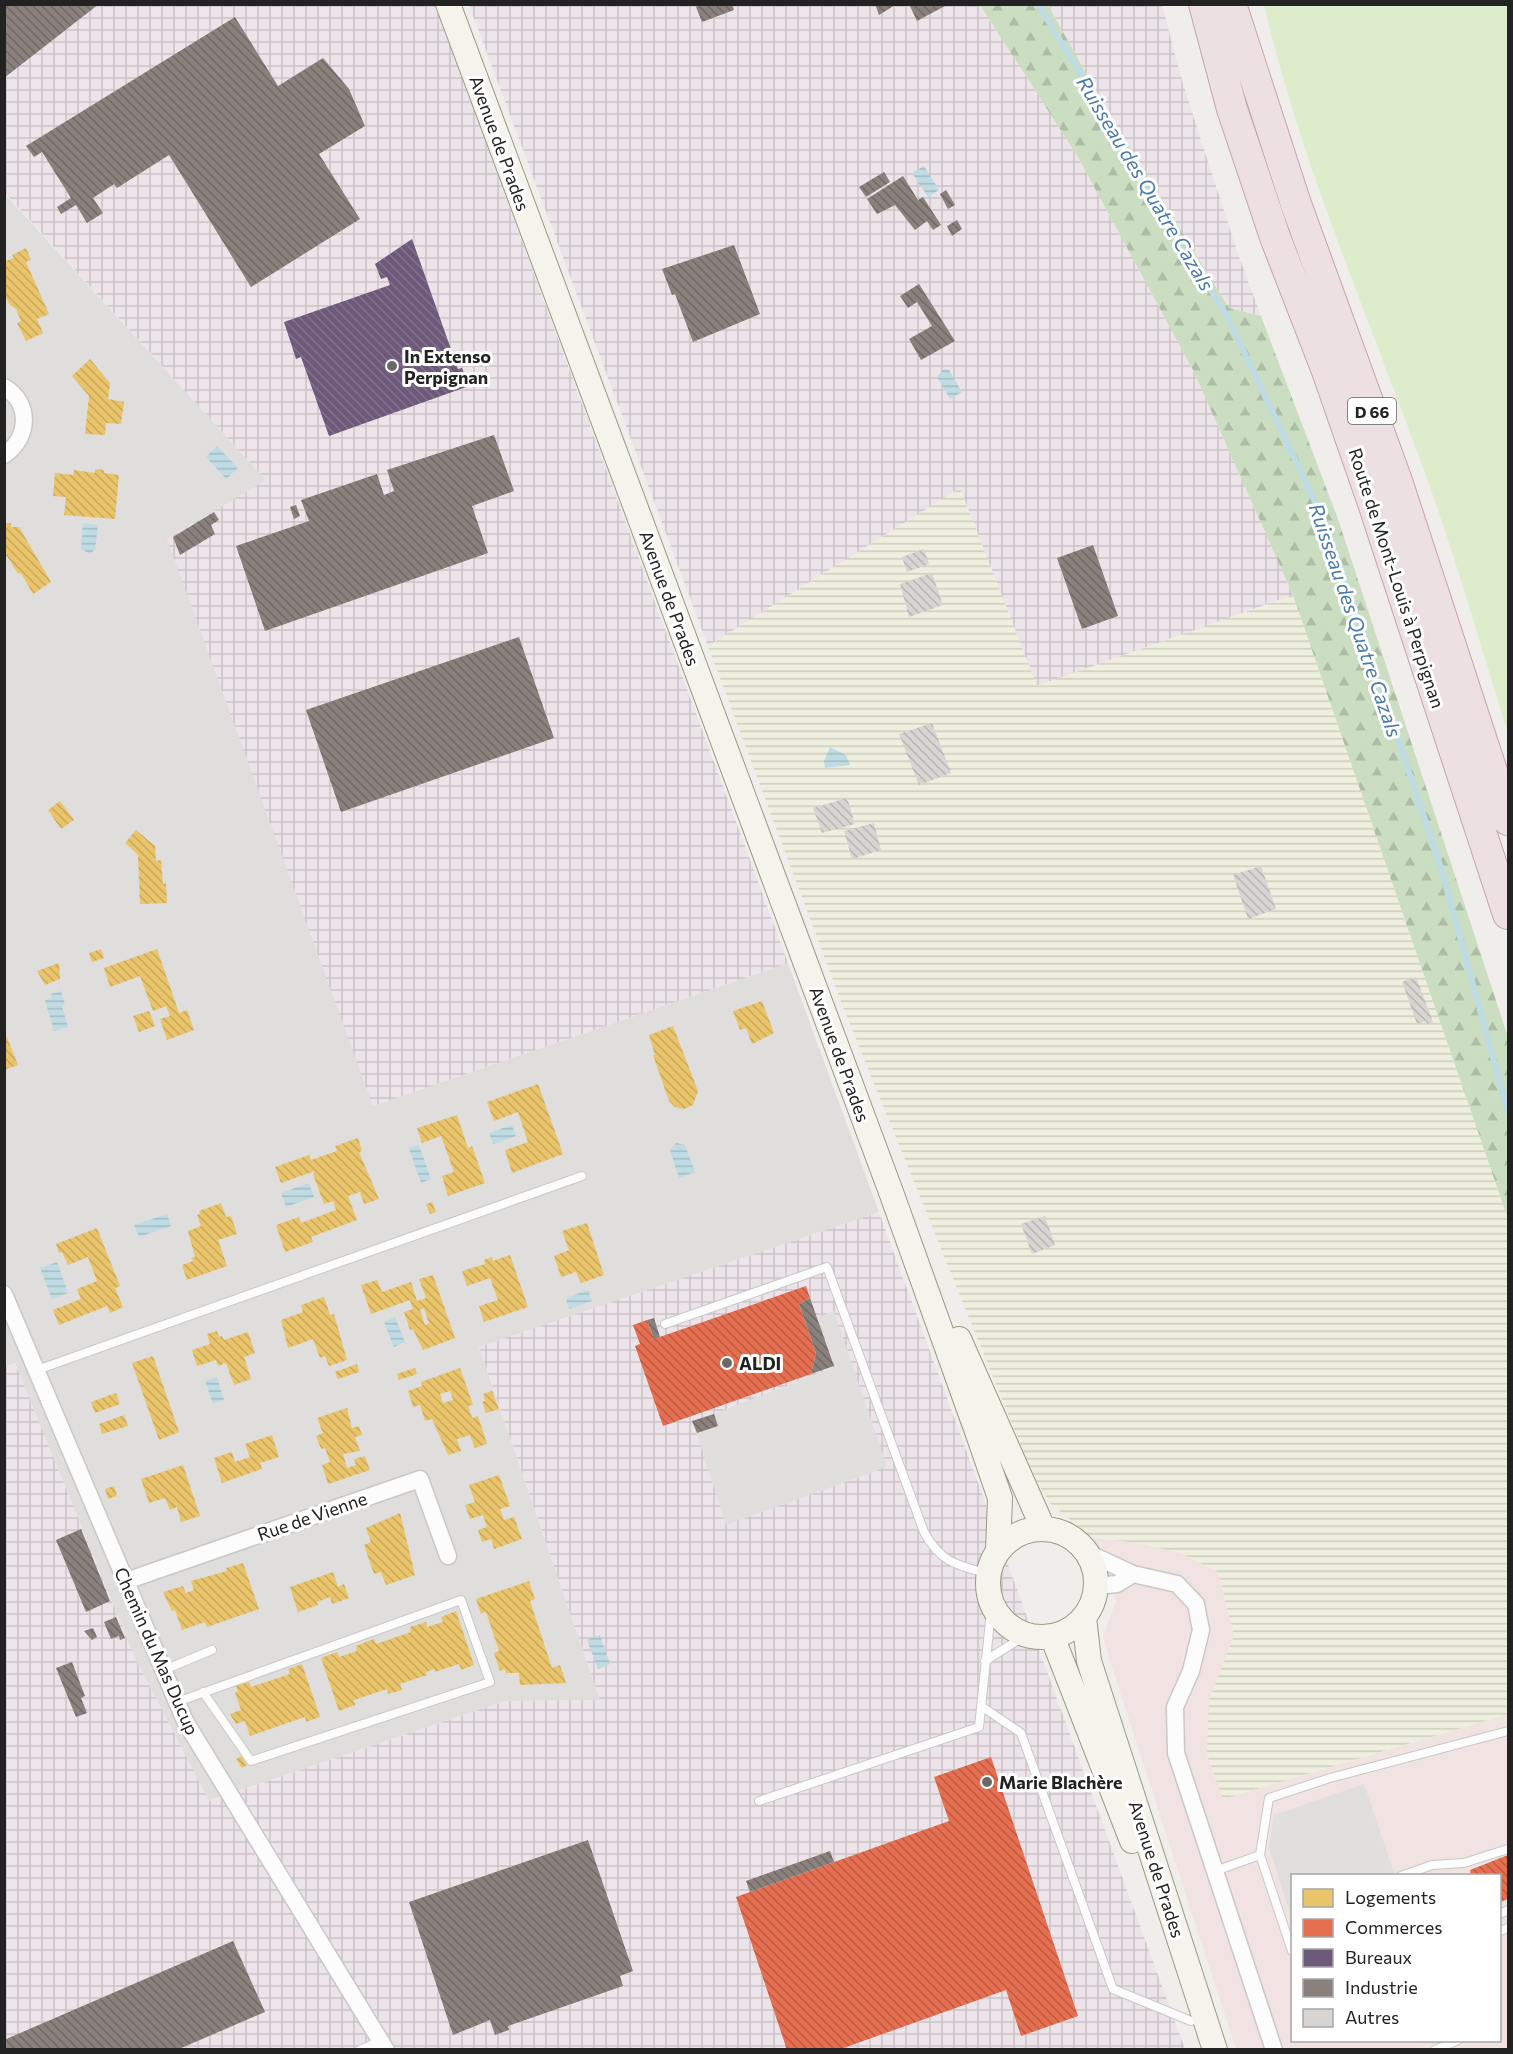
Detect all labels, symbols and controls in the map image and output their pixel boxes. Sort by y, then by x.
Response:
water label: Ruisseau des Quatre Cazals [1072,71,1220,295]
street label: Avenue de Prades [465,72,535,214]
place label: In Extenso Perpignan [404,345,491,388]
marker: In Extenso Perpignan [385,359,399,373]
road number: D 66 [1348,398,1396,424]
street label: Route de Mont-Louis à Perpignan [1345,445,1449,711]
water label: Ruisseau des Quatre Cazals [1305,500,1407,740]
street label: Avenue de Prades [635,527,705,669]
street label: Avenue de Prades [805,983,875,1125]
place label: ALDI [739,1352,781,1374]
marker: ALDI [720,1356,734,1370]
street label: Rue de Vienne [254,1487,370,1545]
street label: Chemin du Mas Ducup [110,1564,204,1738]
place label: Marie Blachère [999,1771,1123,1793]
marker: Marie Blachère [980,1775,994,1789]
street label: Avenue de Prades [1125,1798,1189,1940]
legend [1291,1874,1501,2042]
text: Logements [1345,1886,1436,1908]
text: Commerces [1345,1916,1442,1938]
text: Bureaux [1345,1946,1413,1968]
text: Industrie [1345,1976,1418,1998]
text: Autres [1345,2006,1399,2028]

